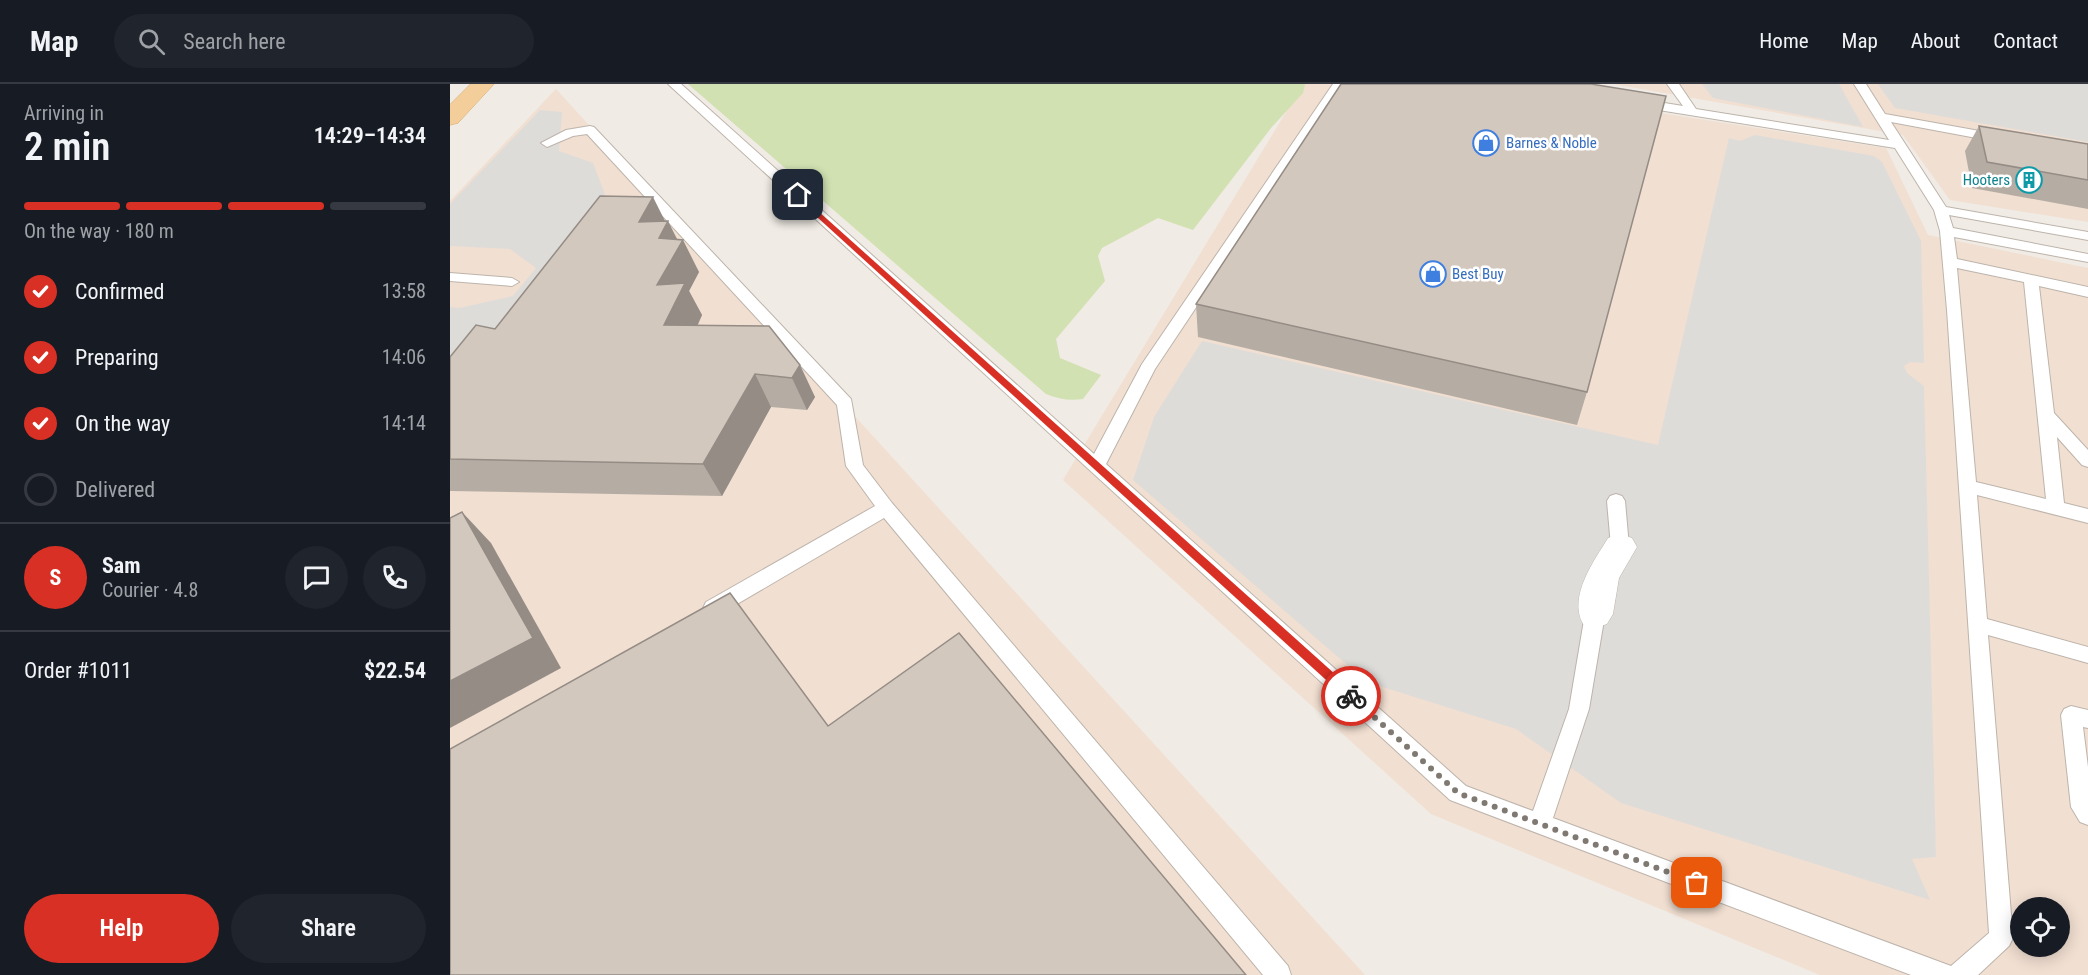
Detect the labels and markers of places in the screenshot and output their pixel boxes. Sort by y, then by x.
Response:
shop icon: Barnes & Noble [1471,128,1501,158]
place label: Barnes & Noble [1506,134,1597,152]
building icon: Hooters [2014,165,2044,195]
pin [772,169,823,220]
place label: Hooters [1963,171,2010,189]
shop icon: Best Buy [1418,259,1448,289]
place label: Best Buy [1452,265,1504,283]
pin [1671,857,1722,908]

